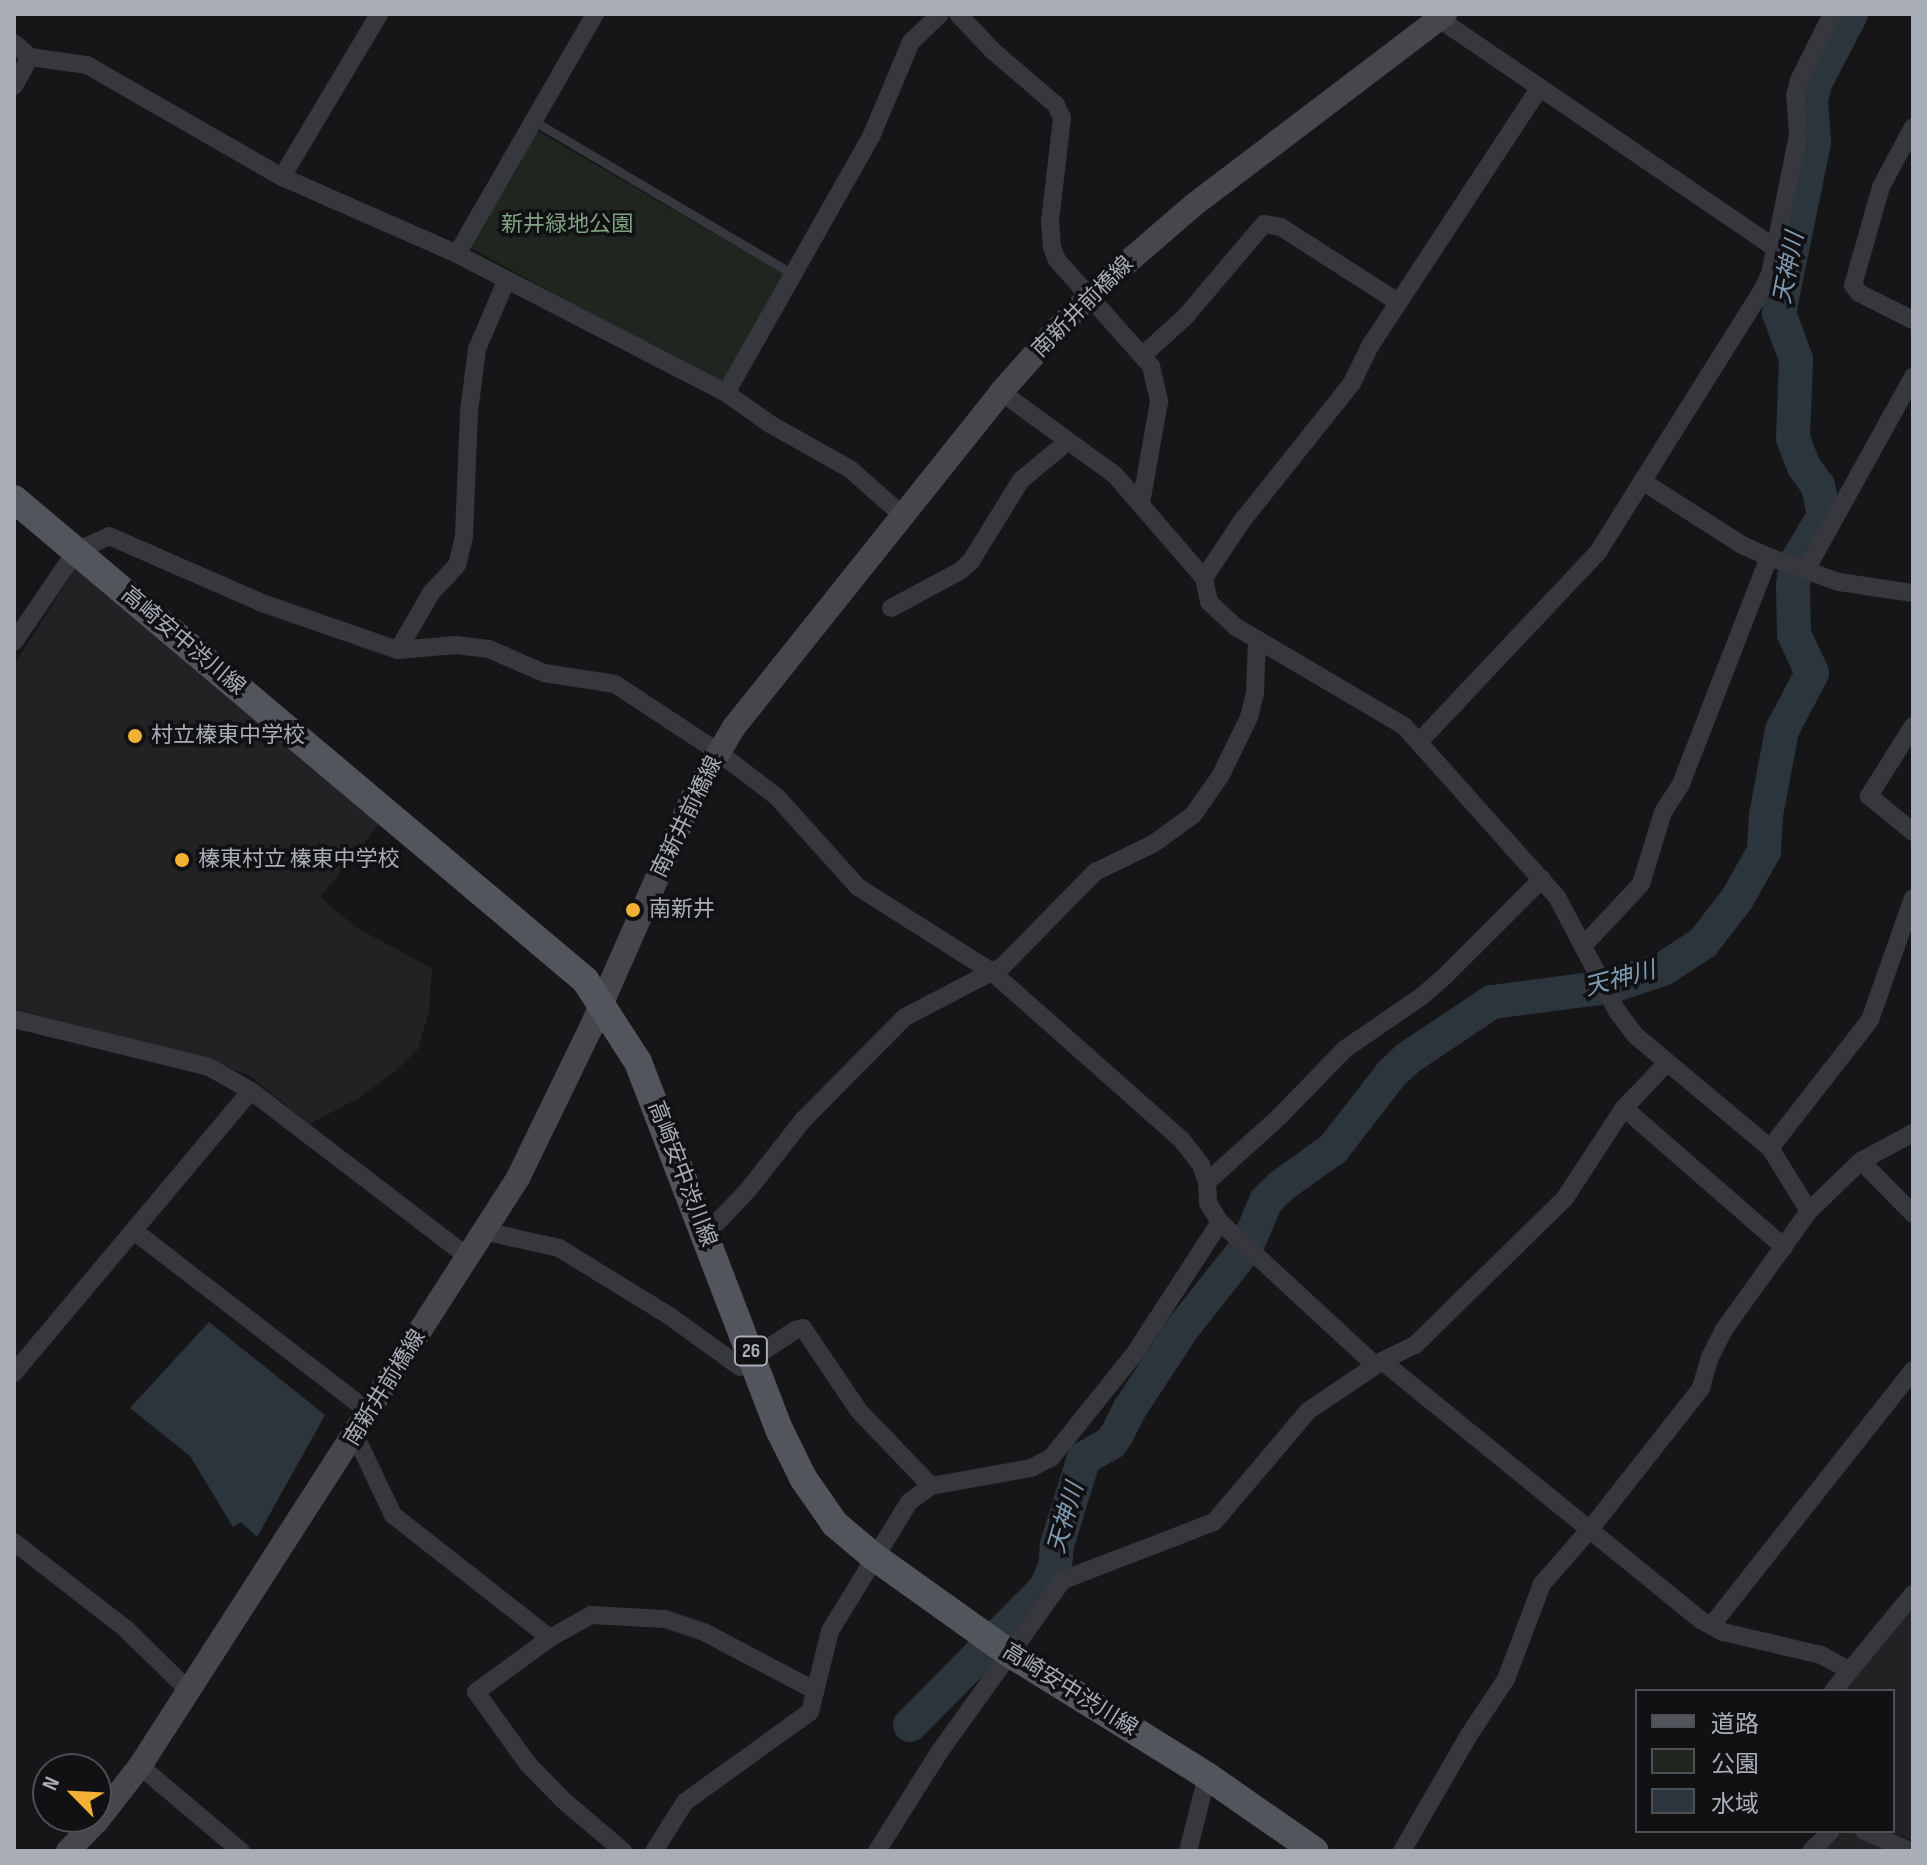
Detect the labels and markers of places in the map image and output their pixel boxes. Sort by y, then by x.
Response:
place label: 村立榛東中学校 [151,723,305,749]
marker: 村立榛東中学校 [126,727,144,745]
place label: 榛東村立 榛東中学校 [198,847,399,873]
marker: 榛東村立 榛東中学校 [173,851,191,869]
place label: 南新井 [649,897,715,923]
marker: 南新井 [624,901,642,919]

